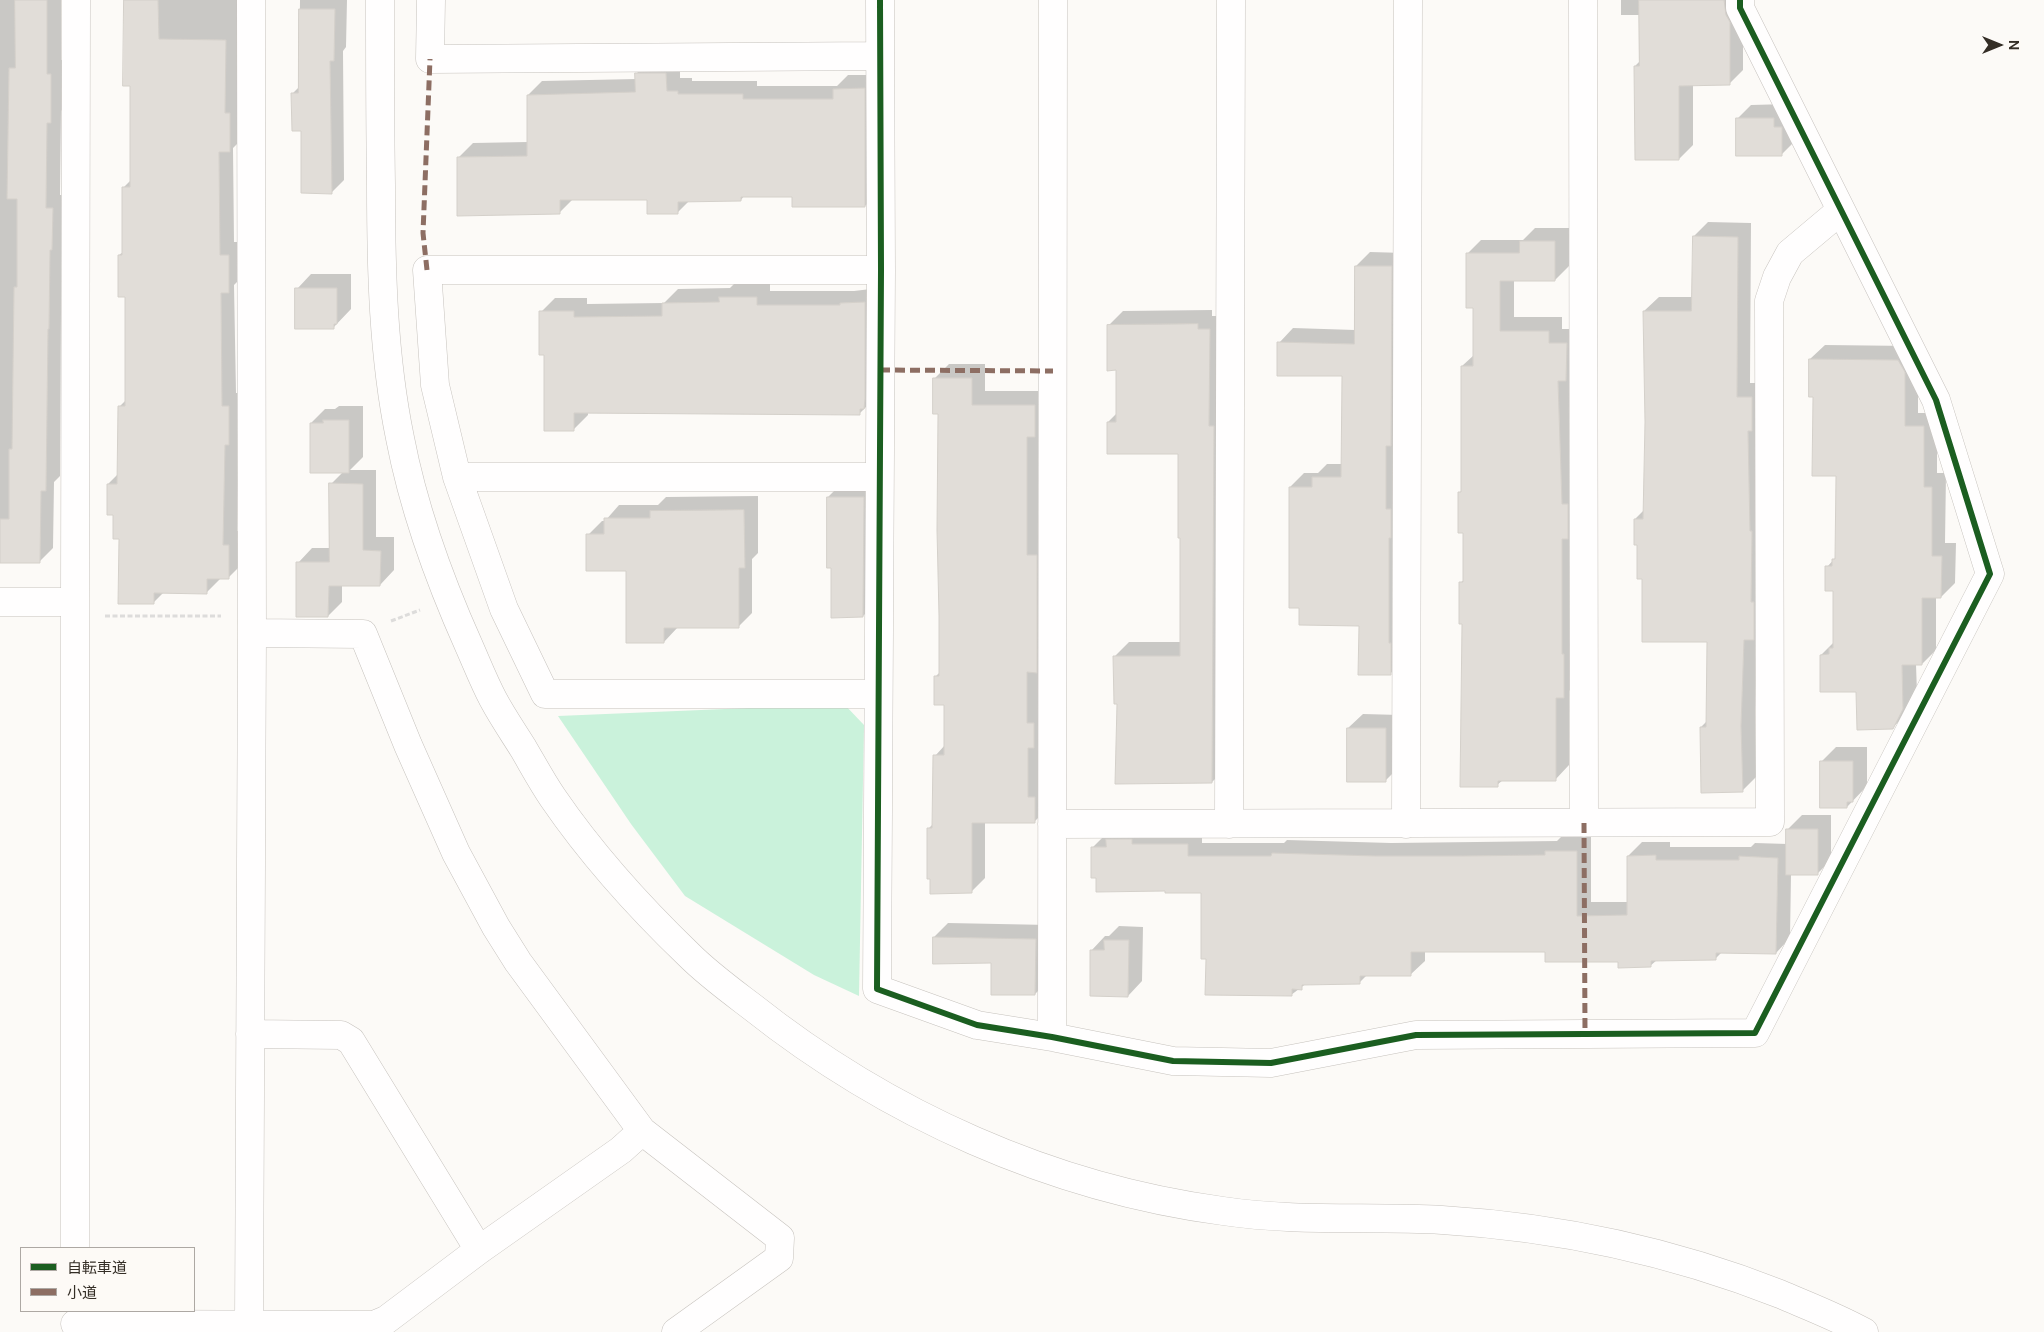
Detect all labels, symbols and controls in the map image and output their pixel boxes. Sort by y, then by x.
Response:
north arrow [1974,20,2024,70]
text: N [2005,40,2023,50]
legend [20,1247,195,1312]
text: 自転車道 [67,1258,127,1278]
text: 小道 [67,1283,97,1303]

